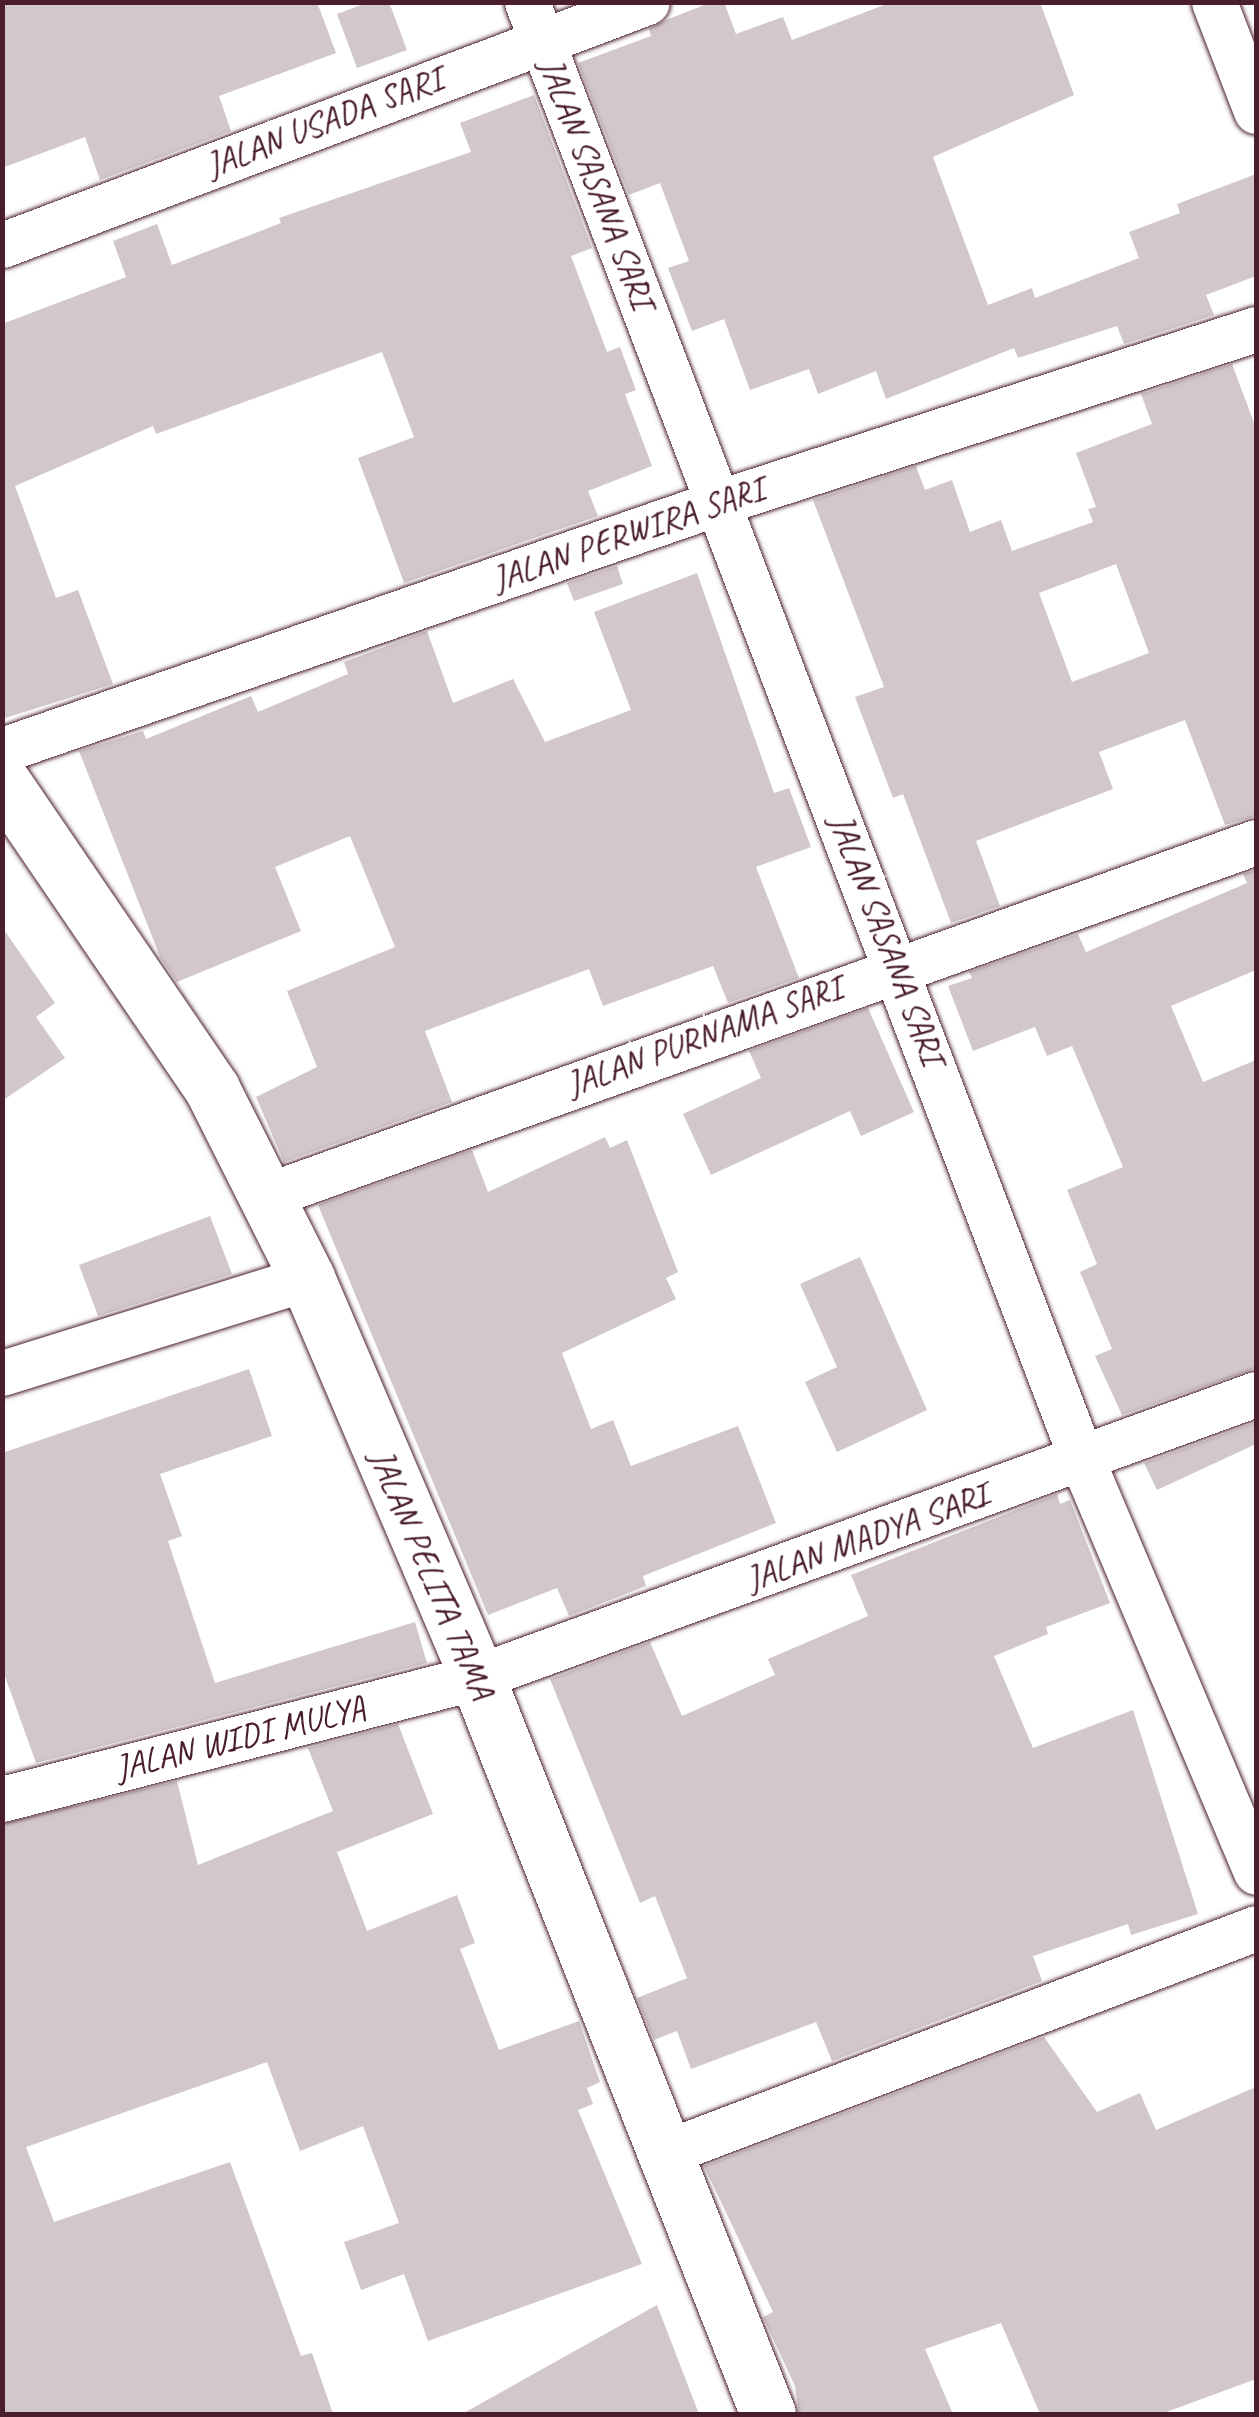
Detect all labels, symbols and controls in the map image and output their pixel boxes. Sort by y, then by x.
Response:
street label: JALAN SASANA SARI [530,52,664,314]
street label: JALAN USADA SARI [200,58,448,186]
street label: JALAN PERWIRA SARI [486,468,770,600]
street label: JALAN SASANA SARI [820,808,954,1070]
street label: JALAN PURNAMA SARI [560,966,848,1106]
street label: JALAN PELITA TAMA [360,1443,504,1705]
street label: JALAN MADYA SARI [740,1474,994,1600]
street label: JALAN WIDI MULYA [110,1687,370,1789]

